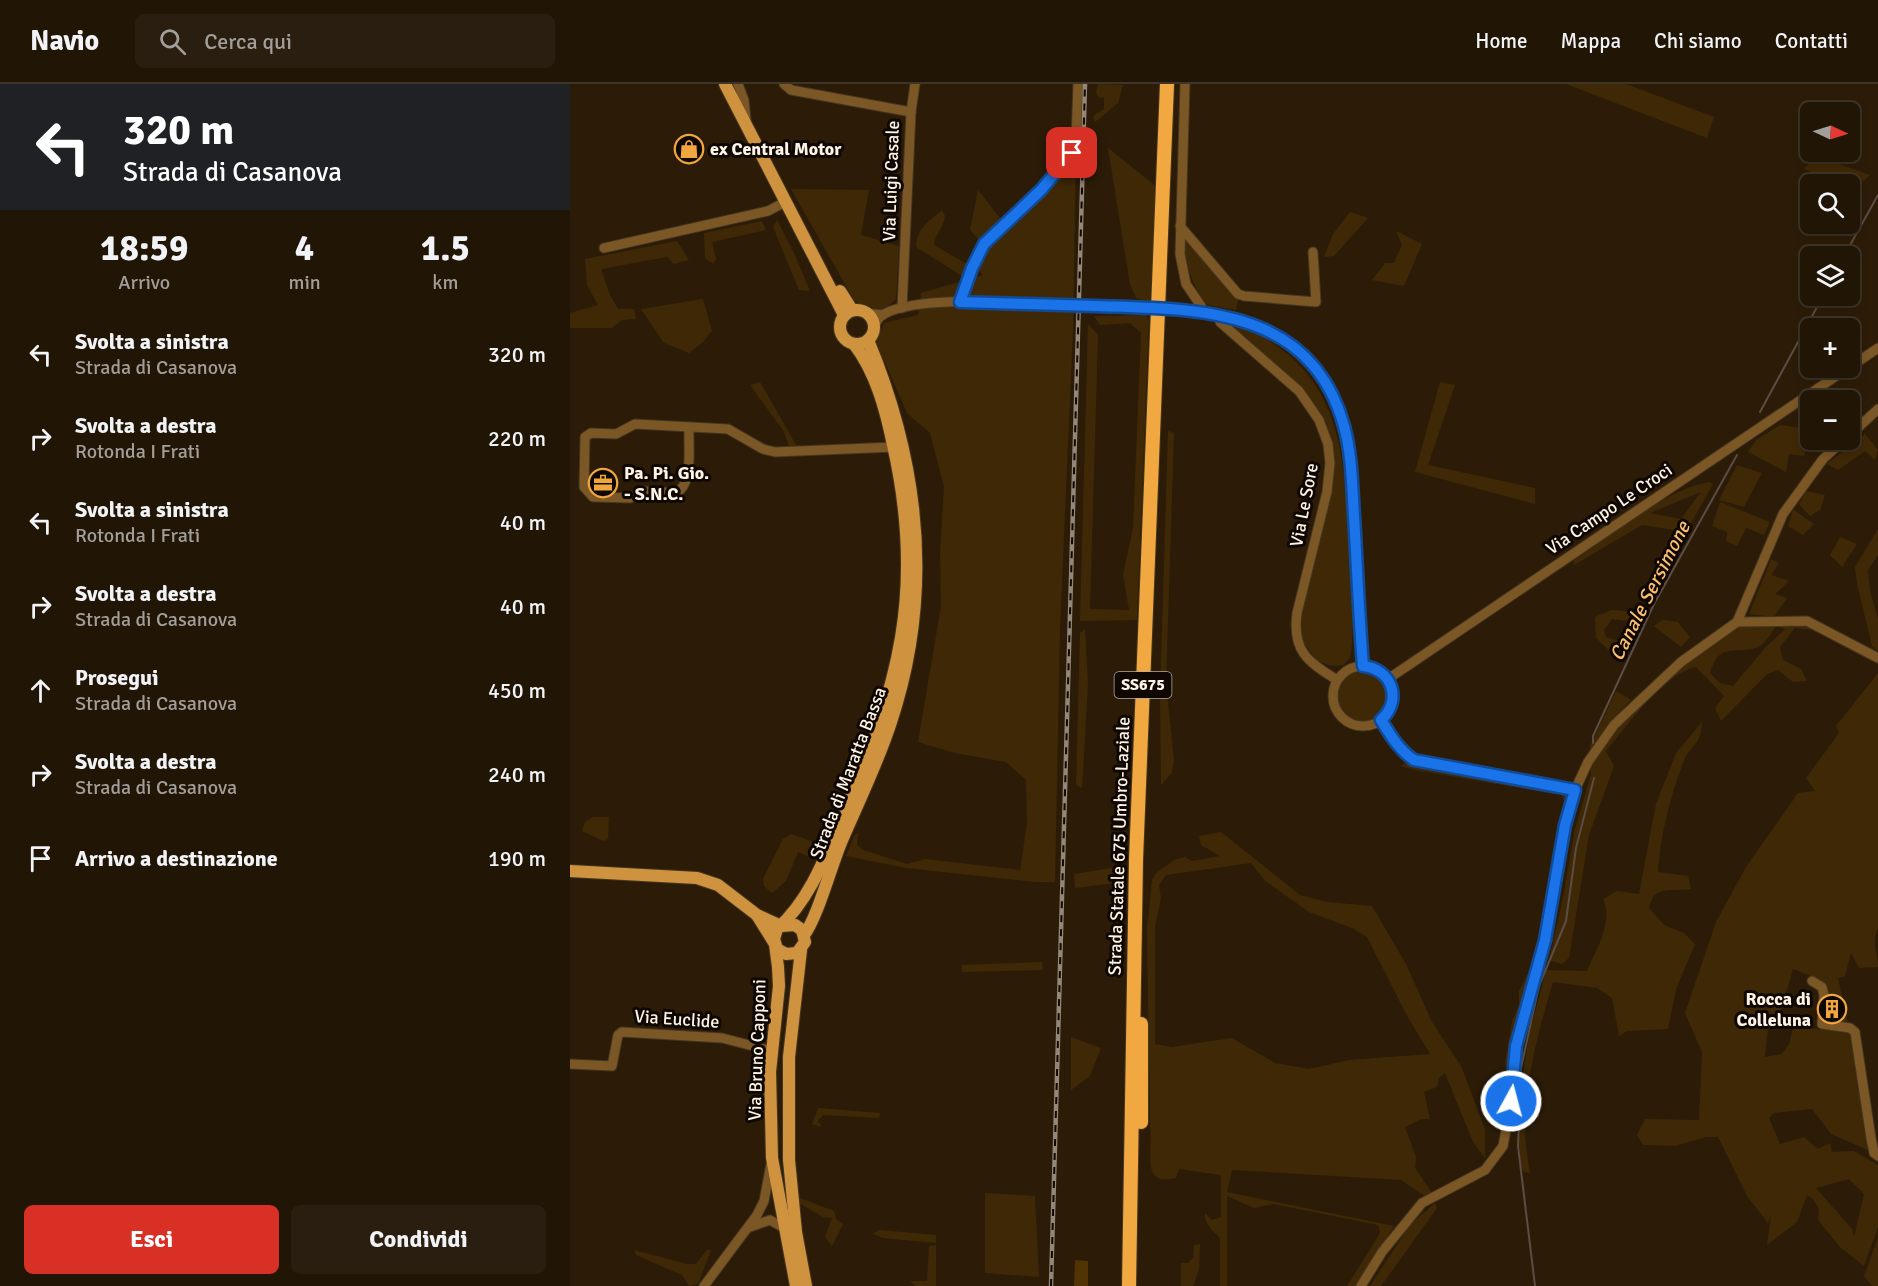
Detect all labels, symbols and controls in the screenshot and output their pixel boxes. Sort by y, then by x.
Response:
search box [135,14,555,68]
text: Navio [30,24,99,58]
icon: search [156,25,189,58]
text: Cerca qui [204,28,292,55]
text: Home [1475,28,1528,54]
text: Mappa [1561,28,1621,54]
text: Chi siamo [1654,28,1742,54]
text: Contatti [1775,28,1848,54]
north arrow [1800,102,1860,162]
map controls [1800,102,1860,450]
text: 320 m [123,105,234,156]
icon: left [24,108,102,186]
street label: Via Luigi Casale [878,120,904,242]
pin [1046,127,1097,178]
shop icon: ex Central Motor [673,133,705,165]
icon: arrive [1055,136,1088,169]
place label: ex Central Motor [710,138,842,160]
text: Strada di Casanova [123,156,342,189]
button: search [1800,174,1860,234]
text: 18:59 [100,226,188,271]
text: 4 [295,226,314,271]
text: 1.5 [421,226,470,271]
button: layers [1800,246,1860,306]
text: Arrivo [118,270,170,295]
text: min [288,270,321,295]
text: km [432,270,458,295]
button: + [1800,318,1860,378]
text: Svolta a sinistra [75,328,229,355]
icon: left [24,338,57,371]
text: 320 m [488,341,546,368]
text: Strada di Casanova [75,355,237,380]
button: − [1800,390,1860,450]
text: Svolta a destra [75,412,216,439]
icon: right [24,422,57,455]
text: 220 m [488,425,546,452]
text: Rotonda I Frati [75,439,200,464]
street label: Via Campo Le Croci [1542,459,1676,559]
street label: Via Le Sore [1285,461,1323,549]
place label: Pa. Pi. Gio. - S.N.C. [624,462,709,505]
office icon: Pa. Pi. Gio. - S.N.C. [587,467,619,499]
text: Svolta a sinistra [75,496,229,523]
icon: left [24,506,57,539]
text: 40 m [500,509,546,536]
water label: Canale Sersimone [1604,516,1696,665]
text: Rotonda I Frati [75,523,200,548]
text: Svolta a destra [75,580,216,607]
icon: right [24,590,57,623]
text: 40 m [500,593,546,620]
text: Strada di Casanova [75,607,237,632]
text: Prosegui [75,664,159,691]
road number: SS675 [1114,672,1172,698]
icon: ahead [24,674,57,707]
text: 450 m [488,677,546,704]
street label: Strada di Maratta Bassa [805,684,891,862]
text: Strada di Casanova [75,691,237,716]
street label: Strada Statale 675 Umbro-Laziale [1103,716,1135,976]
text: Svolta a destra [75,748,216,775]
icon: right [24,758,57,791]
text: 240 m [488,761,546,788]
text: Strada di Casanova [75,775,237,800]
icon: arrive [24,842,57,875]
text: Arrivo a destinazione [75,845,278,872]
text: 190 m [488,845,546,872]
street label: Via Bruno Capponi [744,979,770,1121]
place label: Rocca di Colleluna [1737,988,1811,1031]
building icon: Rocca di Colleluna [1816,993,1848,1025]
street label: Via Euclide [634,1005,720,1033]
position arrow [1479,1069,1543,1133]
button: Esci [24,1205,279,1274]
button: Condividi [291,1205,546,1274]

